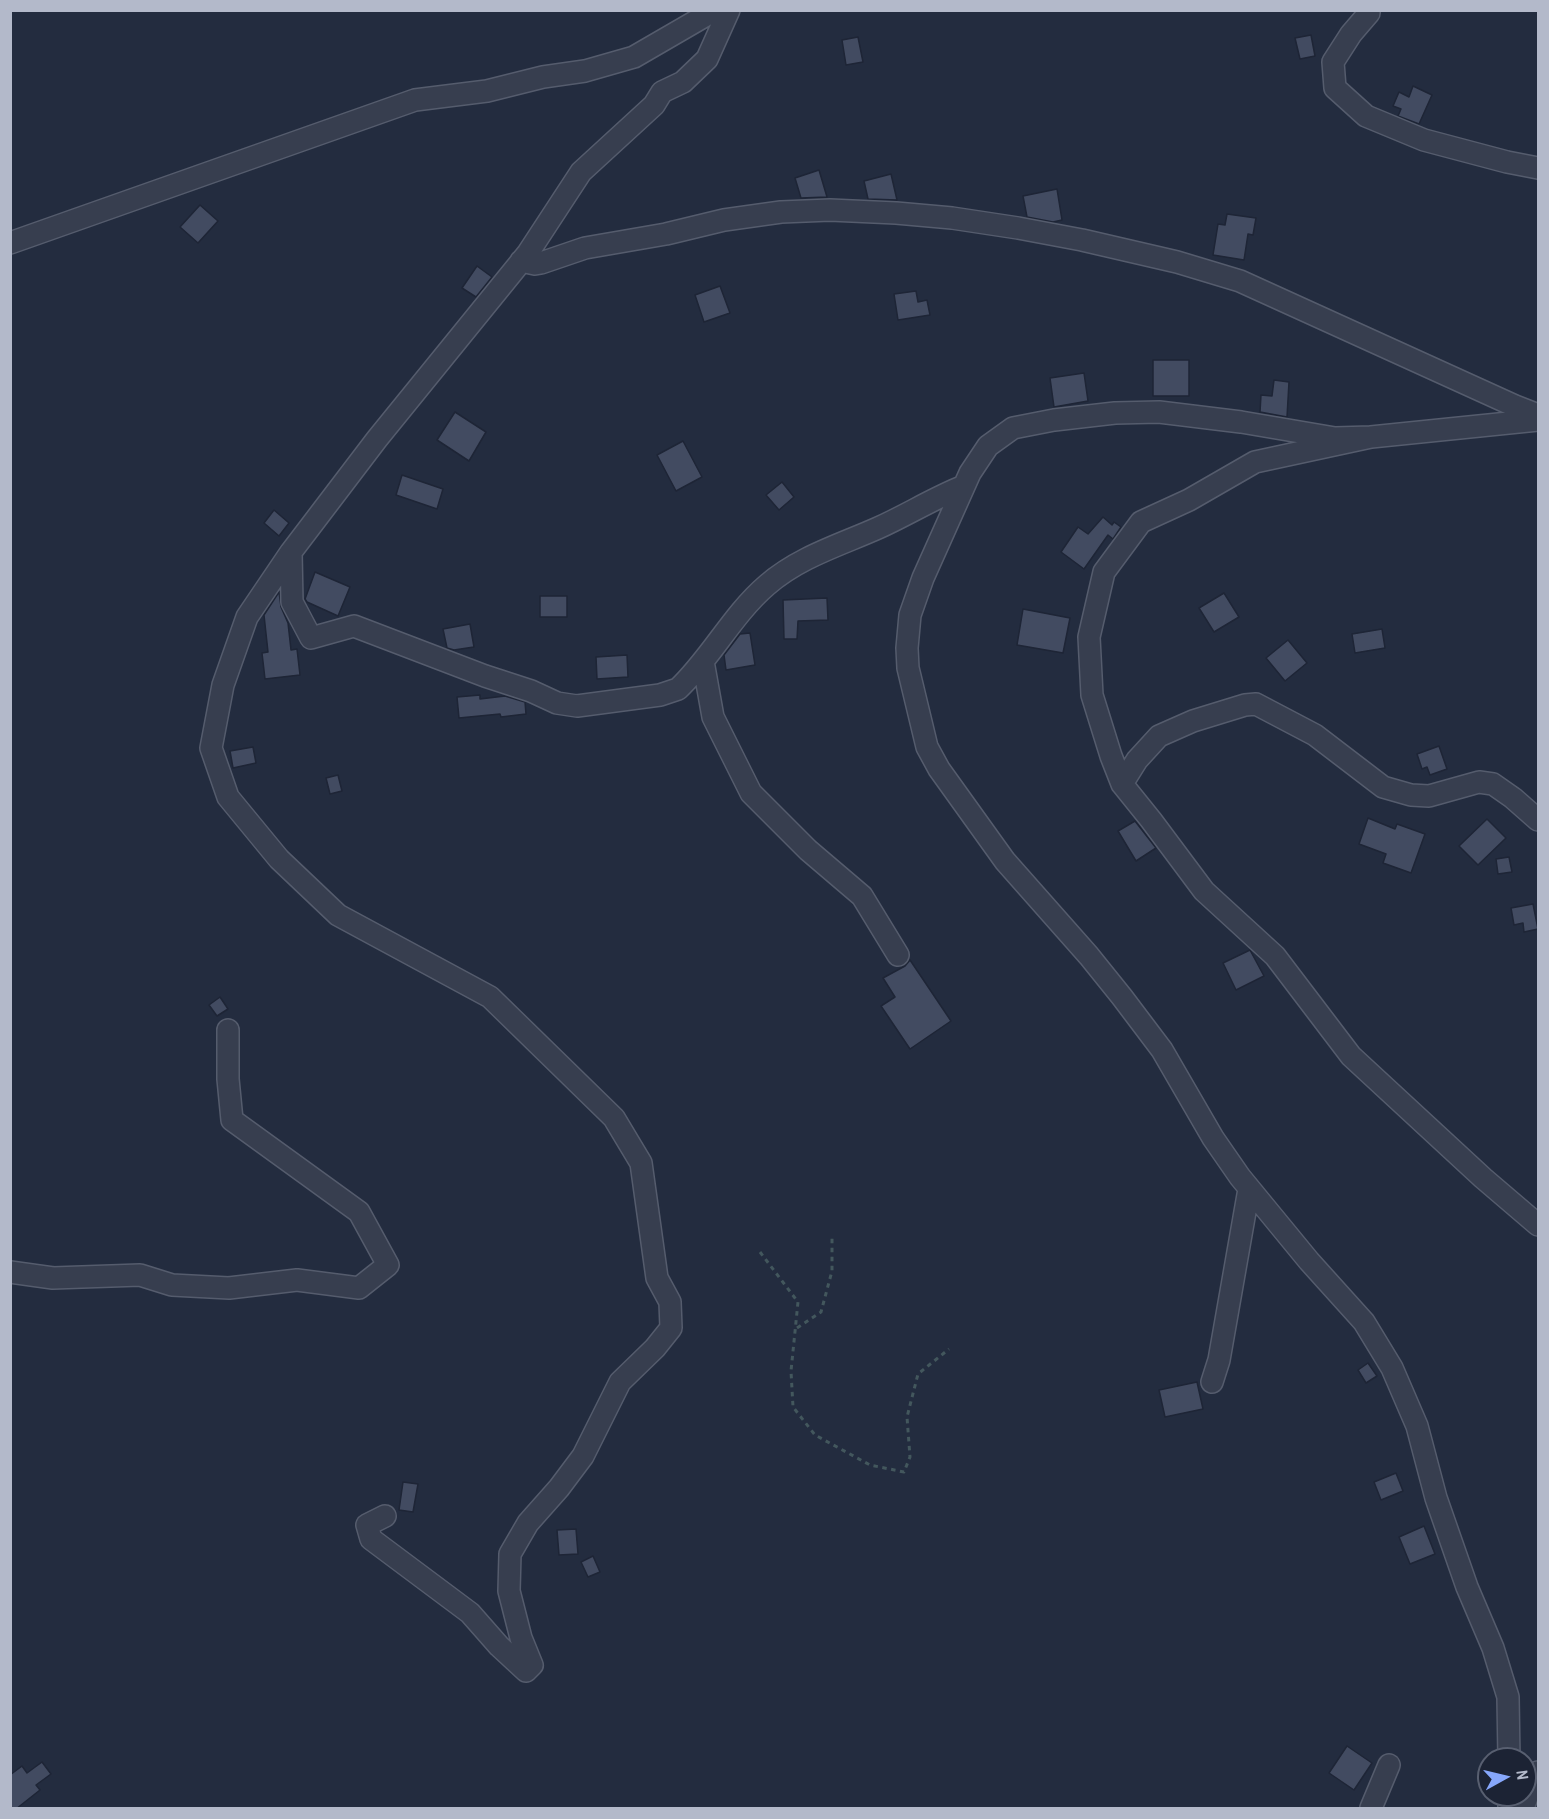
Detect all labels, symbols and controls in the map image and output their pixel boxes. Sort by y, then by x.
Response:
north arrow [1477,1747,1537,1807]
text: N [1511,1769,1534,1781]

